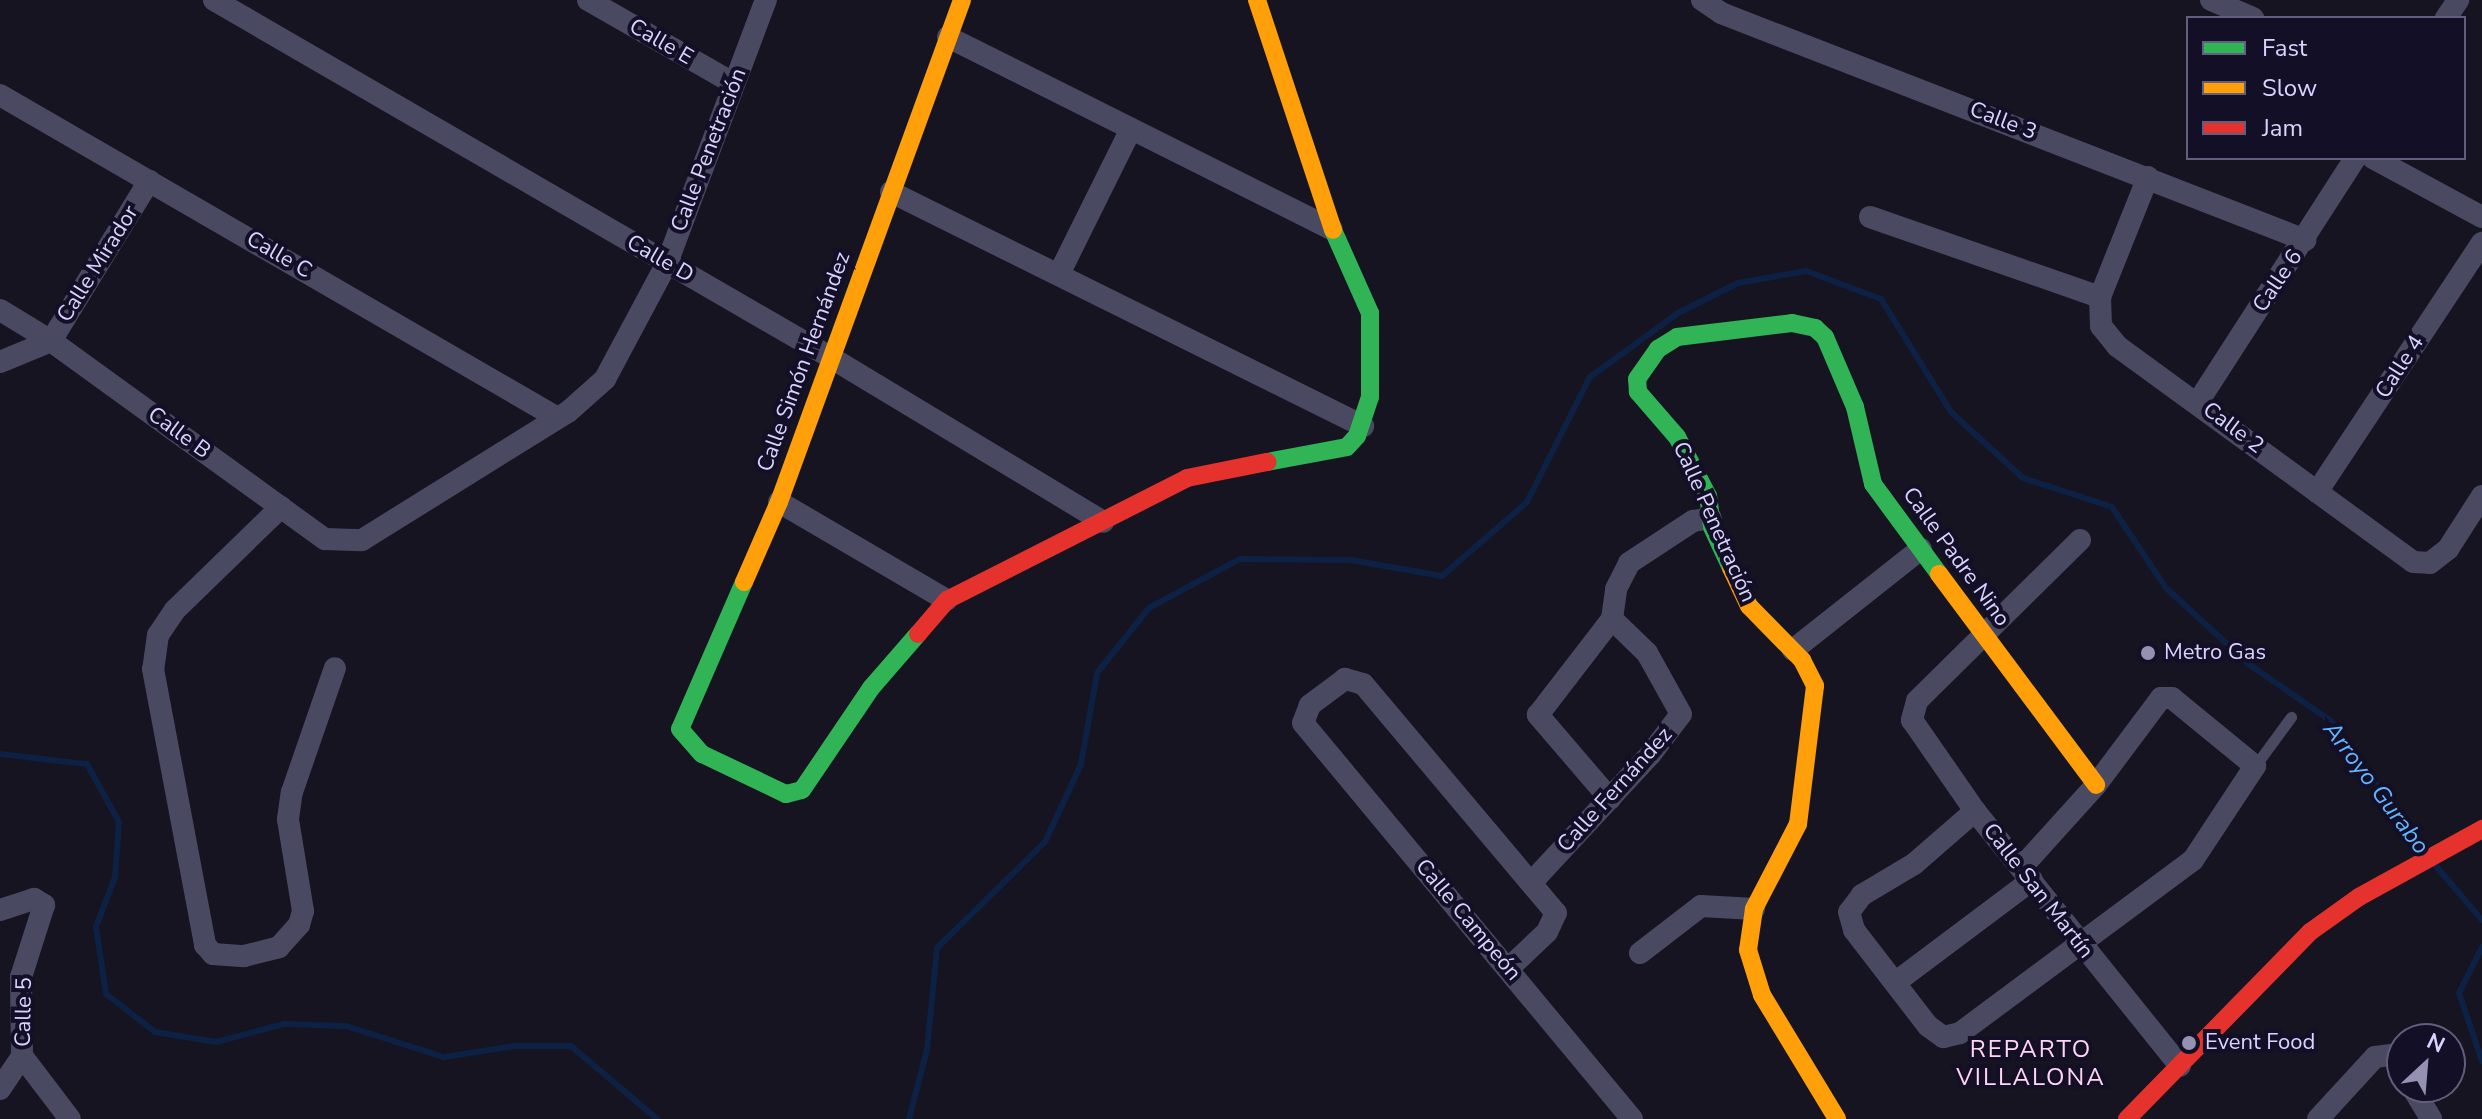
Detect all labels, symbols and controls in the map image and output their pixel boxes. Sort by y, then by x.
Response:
street label: Calle E [624,13,698,71]
legend [2186,16,2466,160]
text: Fast [2262,32,2307,64]
street label: Calle Penetración [666,65,752,235]
text: Slow [2262,72,2317,104]
street label: Calle 3 [1966,96,2040,146]
text: Jam [2262,112,2303,144]
street label: Calle Mirador [52,201,144,327]
street label: Calle C [242,226,316,284]
street label: Calle D [622,229,698,289]
street label: Calle 6 [2248,245,2308,317]
street label: Calle Simón Hernández [752,249,856,475]
street label: Calle 4 [2370,331,2430,403]
street label: Calle 2 [2197,397,2269,459]
street label: Calle B [142,401,216,465]
street label: Calle Penetración [1667,438,1761,606]
street label: Calle Padre Nino [1897,482,2015,632]
place label: Metro Gas [2164,640,2266,666]
marker: Metro Gas [2139,644,2157,662]
water label: Arroyo Gurabo [2317,716,2435,860]
street label: Calle Fernández [1552,722,1678,858]
street label: Calle San Martín [1977,818,2099,964]
street label: Calle Campeón [1409,854,1527,986]
street label: Calle 5 [10,977,38,1047]
north arrow [2386,1023,2466,1103]
text: N [2422,1026,2450,1060]
place label: Event Food [2205,1030,2315,1056]
marker: Event Food [2180,1034,2198,1052]
district label: REPARTO VILLALONA [1956,1036,2106,1092]

